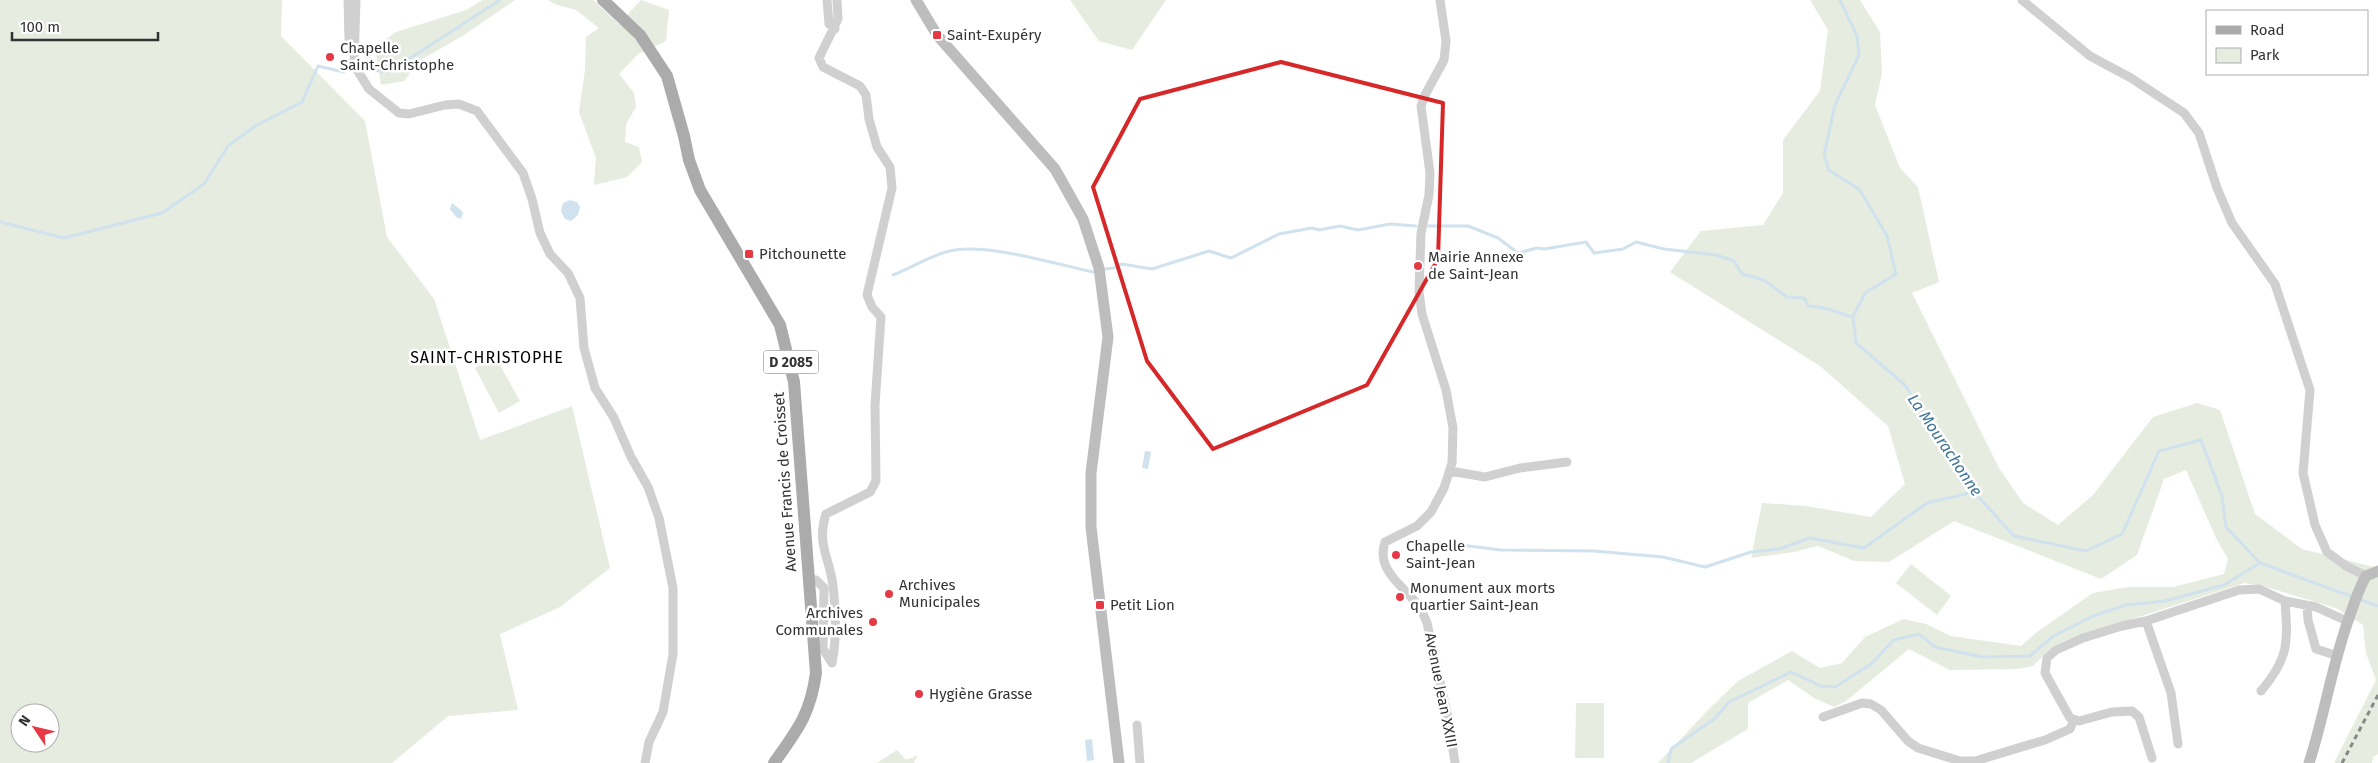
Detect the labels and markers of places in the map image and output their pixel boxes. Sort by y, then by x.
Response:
place label: Saint-Exupéry [947,26,1042,44]
marker: Saint-Exupéry [931,29,943,41]
place label: Chapelle Saint-Christophe [340,39,454,74]
marker: Chapelle Saint-Christophe [324,51,336,63]
place label: Pitchounette [759,245,846,263]
marker: Pitchounette [743,248,755,260]
place label: Mairie Annexe de Saint-Jean [1428,248,1524,283]
marker: Mairie Annexe de Saint-Jean [1412,260,1424,272]
place label: Chapelle Saint-Jean [1406,537,1476,572]
marker: Chapelle Saint-Jean [1390,549,1402,561]
place label: Archives Municipales [899,576,980,611]
place label: Monument aux morts quartier Saint-Jean [1410,579,1555,614]
marker: Archives Municipales [883,588,895,600]
marker: Monument aux morts quartier Saint-Jean [1394,591,1406,603]
place label: Petit Lion [1110,596,1175,614]
marker: Petit Lion [1094,599,1106,611]
place label: Archives Communales [775,604,863,639]
marker: Archives Communales [867,616,879,628]
place label: Hygiène Grasse [929,685,1032,703]
marker: Hygiène Grasse [913,688,925,700]

